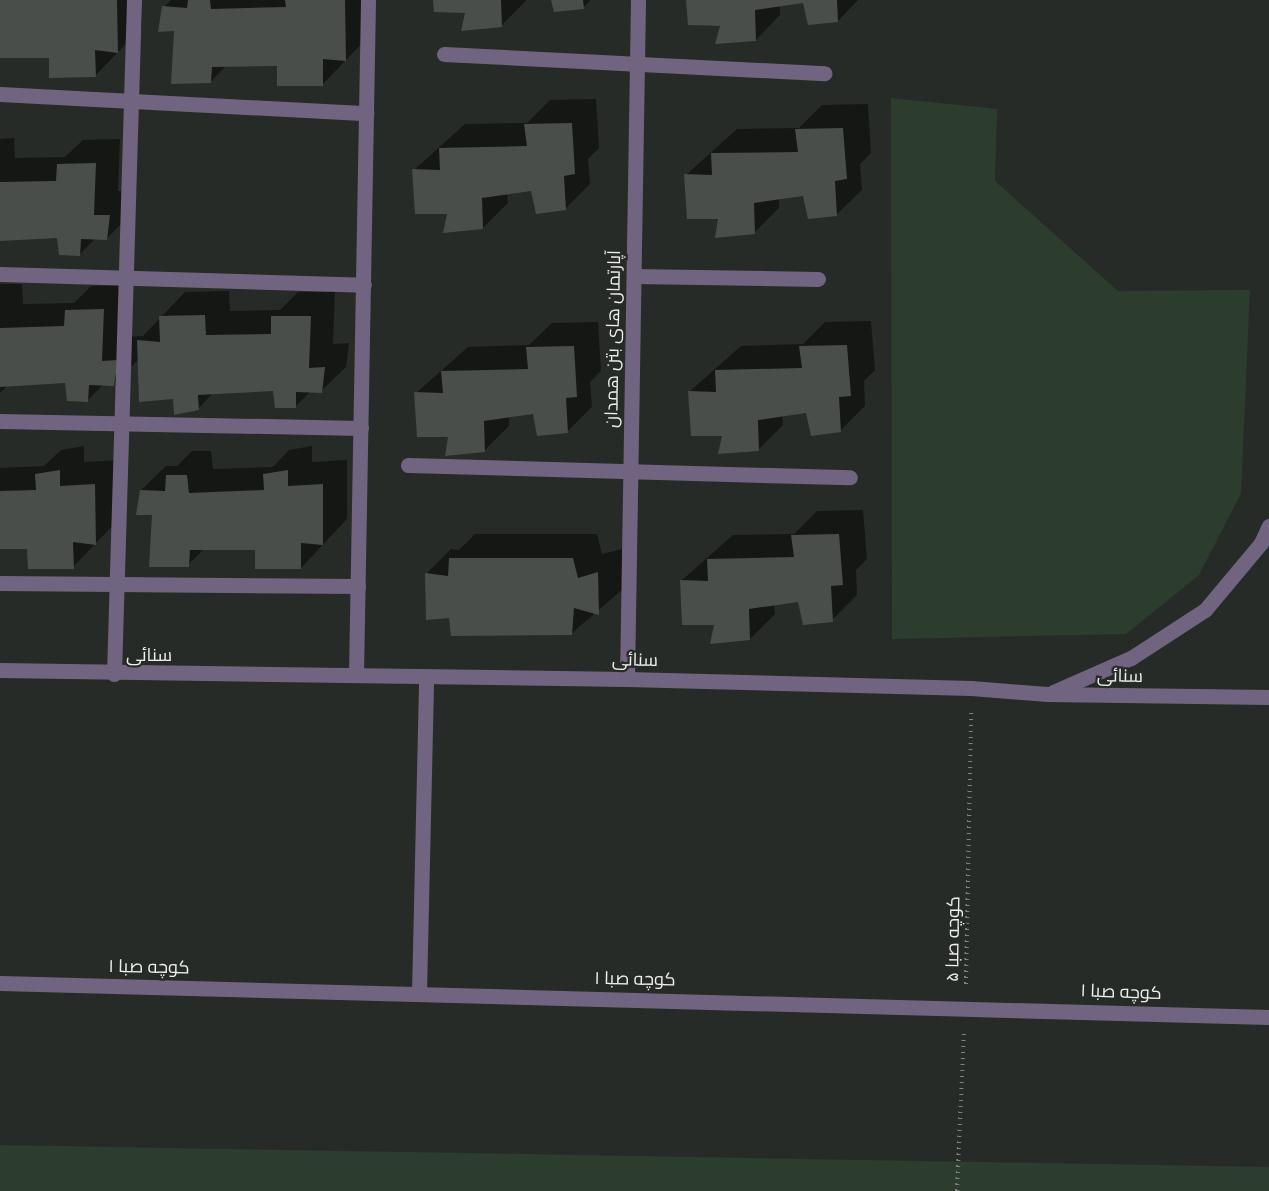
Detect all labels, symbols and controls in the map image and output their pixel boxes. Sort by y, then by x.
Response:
street label: آپارتمان های بتن همدان [601,250,625,428]
street label: سنائی [126,644,172,666]
street label: سنائی [612,649,658,671]
street label: سنائی [1097,665,1143,687]
street label: کوچه صبا ۵ [941,896,965,982]
street label: کوچه صبا ۱ [108,955,190,979]
street label: کوچه صبا ۱ [594,967,676,991]
street label: کوچه صبا ۱ [1080,980,1162,1004]

